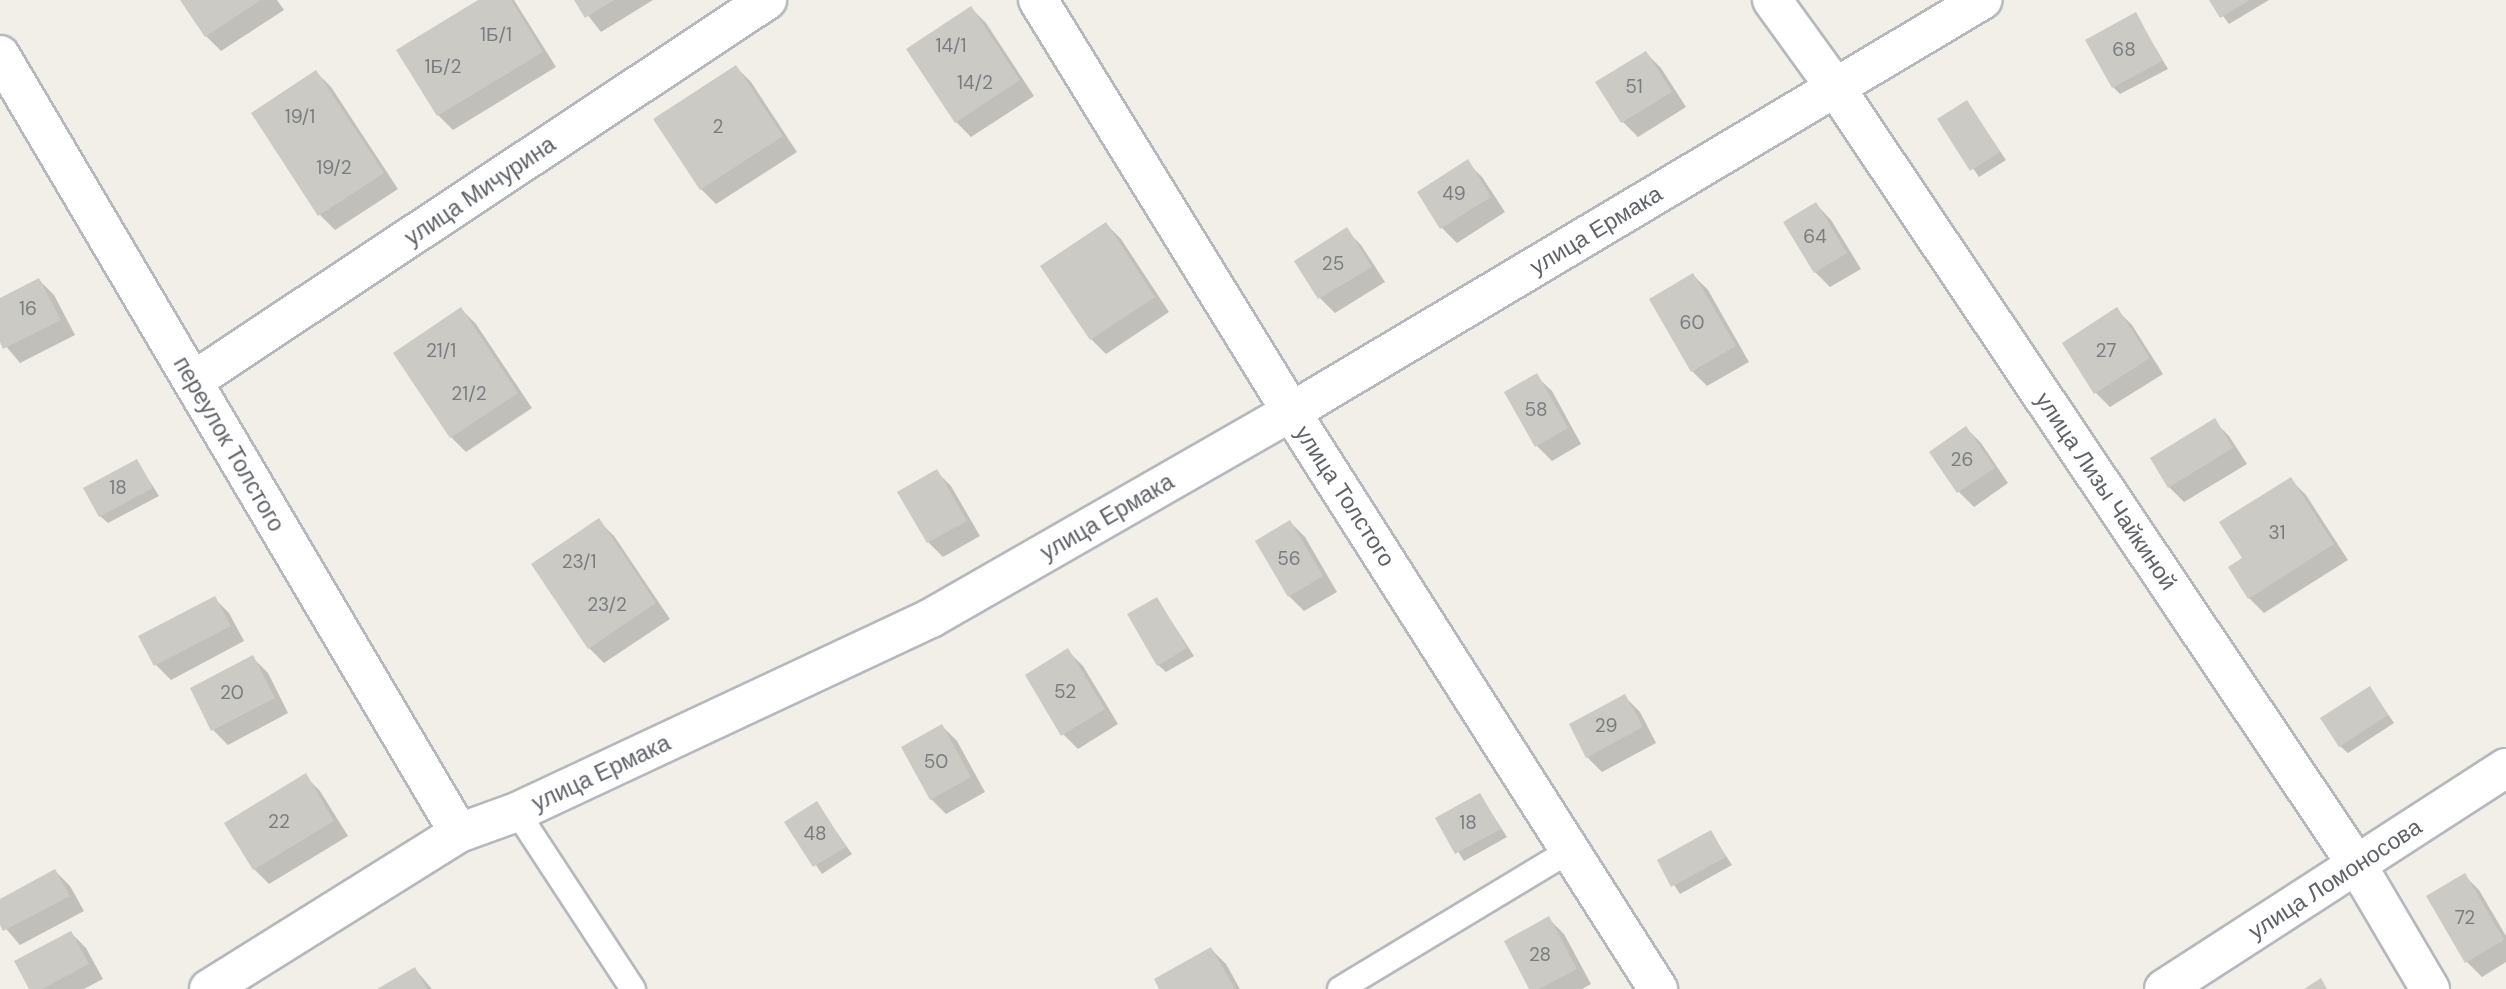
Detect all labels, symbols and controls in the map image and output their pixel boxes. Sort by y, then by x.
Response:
house number: 1Б/1 [480,24,512,46]
house number: 14/1 [936,35,966,57]
house number: 68 [2112,39,2136,61]
house number: 1Б/2 [425,56,461,78]
house number: 14/2 [957,72,993,94]
house number: 51 [1625,76,1643,98]
house number: 19/1 [285,106,315,128]
house number: 2 [713,116,723,138]
street label: улица Мичурина [399,130,561,252]
house number: 19/2 [316,157,352,179]
street label: улица Ермака [1525,180,1667,280]
house number: 49 [1442,183,1466,205]
house number: 64 [1803,226,1827,248]
house number: 25 [1322,253,1344,275]
house number: 16 [19,298,37,320]
house number: 60 [1680,312,1704,334]
house number: 21/1 [426,340,456,362]
house number: 27 [2096,340,2116,362]
street label: переулок Толстого [168,352,290,536]
house number: 21/2 [451,383,487,405]
street label: улица Лизы Чайкиной [2029,387,2183,595]
house number: 58 [1524,399,1548,421]
street label: улица Толстого [1289,420,1401,572]
house number: 26 [1951,449,1973,471]
street label: улица Ермака [1035,468,1179,566]
house number: 18 [109,477,127,499]
house number: 31 [2269,522,2285,544]
house number: 56 [1277,548,1301,570]
house number: 23/1 [562,551,596,573]
house number: 23/2 [587,594,627,616]
house number: 52 [1054,681,1076,703]
house number: 20 [220,682,244,704]
house number: 29 [1595,715,1617,737]
street label: улица Ермака [527,729,675,817]
house number: 50 [924,751,948,773]
house number: 22 [268,811,290,833]
house number: 18 [1459,812,1477,834]
street label: улица Ломоносова [2243,813,2427,945]
house number: 48 [803,823,827,845]
house number: 72 [2455,907,2475,929]
house number: 28 [1529,944,1551,966]

